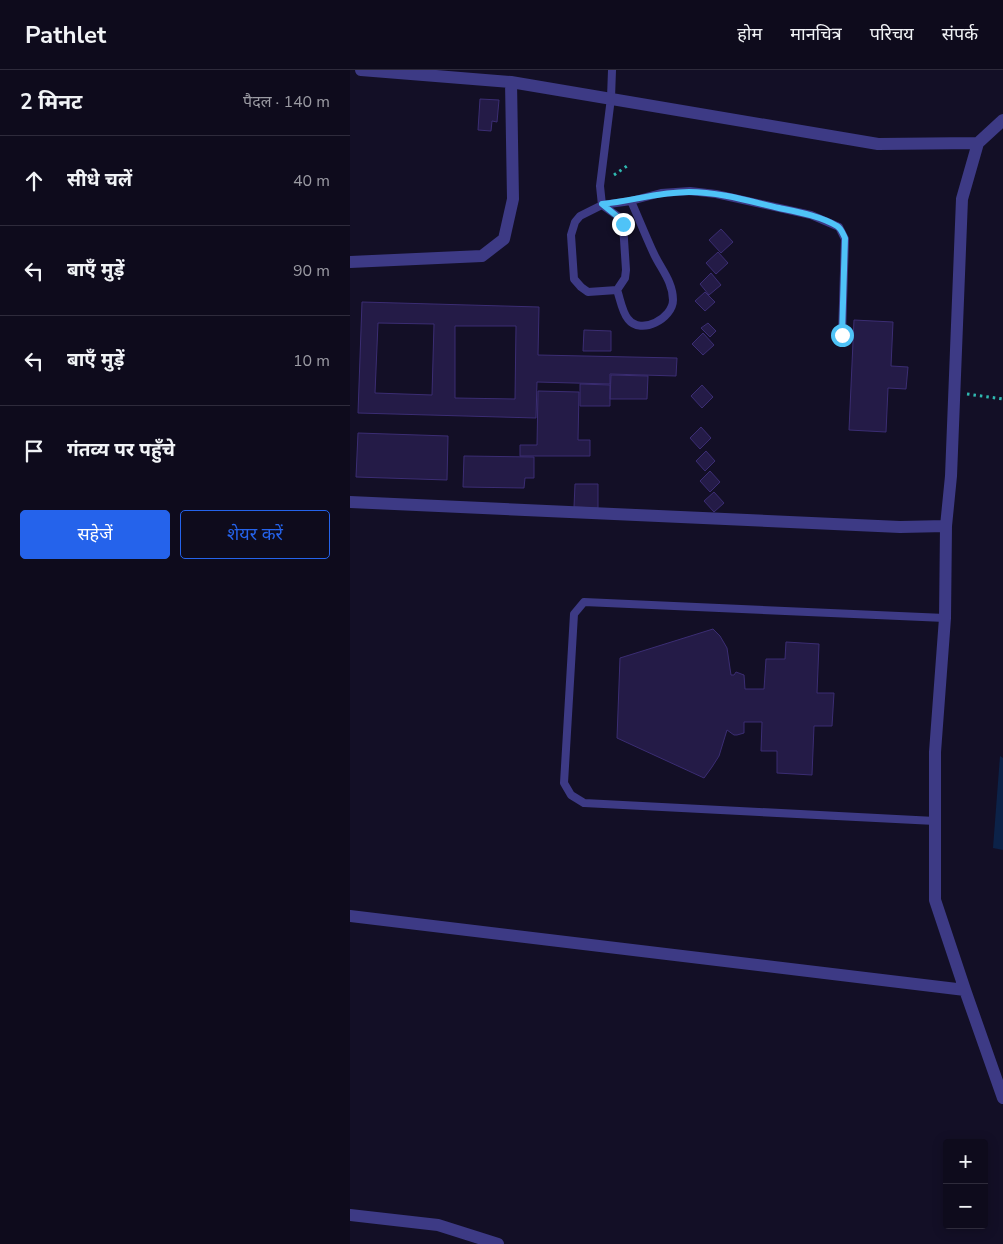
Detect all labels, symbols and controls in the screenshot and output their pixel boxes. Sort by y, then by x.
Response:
text: Pathlet [25,19,106,51]
text: होम [737,22,762,46]
text: मानचित्र [790,22,842,46]
text: परिचय [870,22,914,46]
text: संपर्क [942,22,978,46]
text: 2 मिनट [20,88,82,116]
text: पैदल · 140 m [243,91,330,113]
icon: ahead [20,167,48,195]
text: सीधे चलें [67,167,132,193]
text: 40 m [293,170,330,192]
route end [612,213,635,236]
icon: left [20,257,48,285]
text: बाएँ मुड़ें [67,257,124,283]
text: 90 m [293,260,330,282]
route start [831,324,854,347]
icon: left [20,347,48,375]
text: बाएँ मुड़ें [67,347,124,373]
text: 10 m [293,350,330,372]
icon: arrive [20,437,48,465]
text: गंतव्य पर पहुँचे [67,437,175,463]
button: सहेजें [20,510,170,559]
button: शेयर करें [180,510,330,559]
map controls [943,1139,988,1229]
button: + [943,1139,988,1184]
button: − [943,1184,988,1229]

